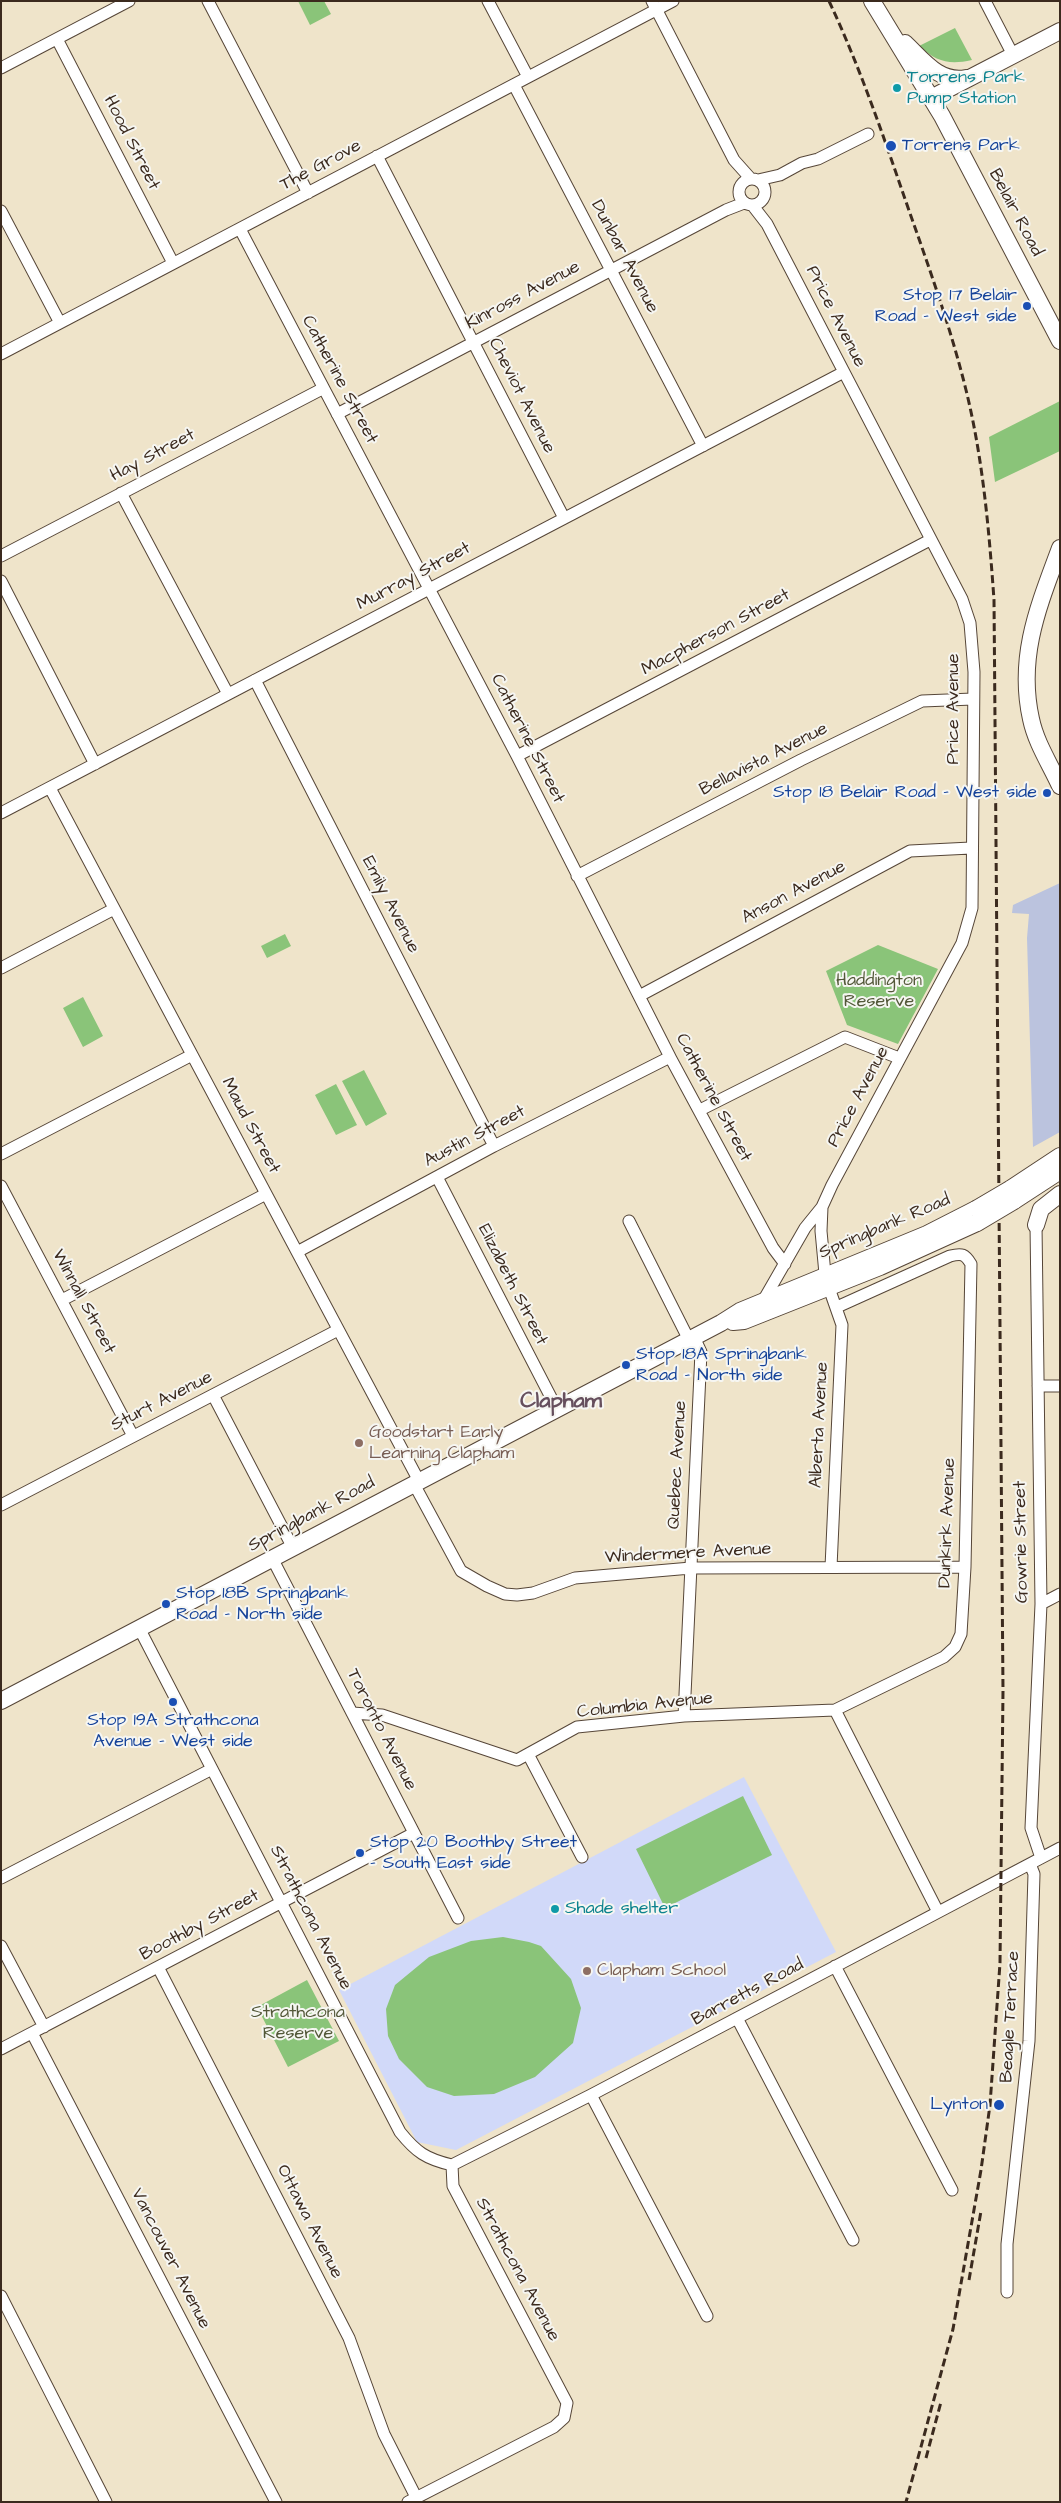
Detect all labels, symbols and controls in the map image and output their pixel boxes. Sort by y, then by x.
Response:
place label: Torrens Park Pump Station [907,67,1025,110]
marker: Torrens Park Pump Station [891,82,903,94]
street label: Hood Street [98,92,164,194]
place label: Torrens Park [902,135,1020,157]
street label: The Grove [277,136,365,196]
marker: Torrens Park [884,139,898,153]
street label: Belair Road [983,166,1047,260]
street label: Dunbar Avenue [585,197,663,317]
street label: Kinross Avenue [462,257,584,335]
street label: Price Avenue [800,263,870,371]
place label: Stop 17 Belair Road - West side [875,285,1017,328]
marker: Stop 17 Belair Road - West side [1021,300,1033,312]
street label: Catherine Street [296,312,382,448]
street label: Cheviot Avenue [483,335,559,457]
street label: Hay Street [107,425,199,487]
street label: Murray Street [353,538,475,616]
street label: Macpherson Street [638,585,794,681]
street label: Price Avenue [943,654,965,764]
street label: Catherine Street [485,671,569,807]
street label: Bellavista Avenue [696,718,832,802]
place label: Stop 18 Belair Road - West side [773,782,1037,804]
marker: Stop 18 Belair Road - West side [1041,787,1053,799]
street label: Emily Avenue [356,853,424,957]
street label: Anson Avenue [738,857,850,929]
park label: Haddington Reserve [836,970,922,1012]
street label: Catherine Street [670,1030,756,1166]
street label: Price Avenue [823,1043,895,1151]
street label: Maud Street [216,1075,284,1177]
street label: Austin Street [421,1101,529,1173]
street label: Springbank Road [816,1190,954,1264]
street label: Elizabeth Street [472,1221,552,1349]
street label: Winnall Street [46,1246,120,1358]
place label: Stop 18A Springbank Road - North side [636,1344,807,1386]
marker: Stop 18A Springbank Road - North side [620,1359,632,1371]
street label: Alberta Avenue [806,1361,834,1489]
street label: Sturt Avenue [108,1367,216,1437]
district label: Clapham [520,1389,602,1415]
street label: Quebec Avenue [664,1400,692,1530]
place label: Goodstart Early Learning Clapham [369,1422,514,1465]
marker: Goodstart Early Learning Clapham [353,1437,365,1449]
street label: Dunkirk Avenue [935,1458,961,1588]
street label: Springbank Road [245,1473,379,1557]
street label: Gowrie Street [1010,1481,1034,1603]
street label: Windermere Avenue [604,1539,772,1569]
place label: Stop 18B Springbank Road - North side [176,1583,348,1626]
marker: Stop 18B Springbank Road - North side [160,1598,172,1610]
street label: Toronto Avenue [341,1666,421,1794]
street label: Columbia Avenue [576,1688,714,1724]
marker: Stop 19A Strathcona Avenue - West side [167,1696,179,1708]
place label: Stop 19A Strathcona Avenue - West side [87,1710,259,1752]
place label: Stop 20 Boothby Street - South East side [370,1832,577,1875]
street label: Strathcona Avenue [264,1842,356,1994]
marker: Stop 20 Boothby Street - South East side [354,1847,366,1859]
street label: Boothby Street [137,1885,263,1967]
place label: Shade shelter [565,1898,678,1920]
marker: Shade shelter [549,1903,561,1915]
street label: Beagle Terrace [997,1951,1025,2083]
street label: Barretts Road [688,1954,808,2032]
place label: Clapham School [597,1960,726,1982]
marker: Clapham School [581,1965,593,1977]
park label: Strathcona Reserve [251,2002,345,2045]
place label: Lynton [930,2094,988,2116]
marker: Lynton [992,2098,1006,2112]
street label: Ottawa Avenue [271,2161,347,2283]
street label: Vancouver Avenue [125,2185,215,2333]
street label: Strathcona Avenue [470,2195,564,2345]

